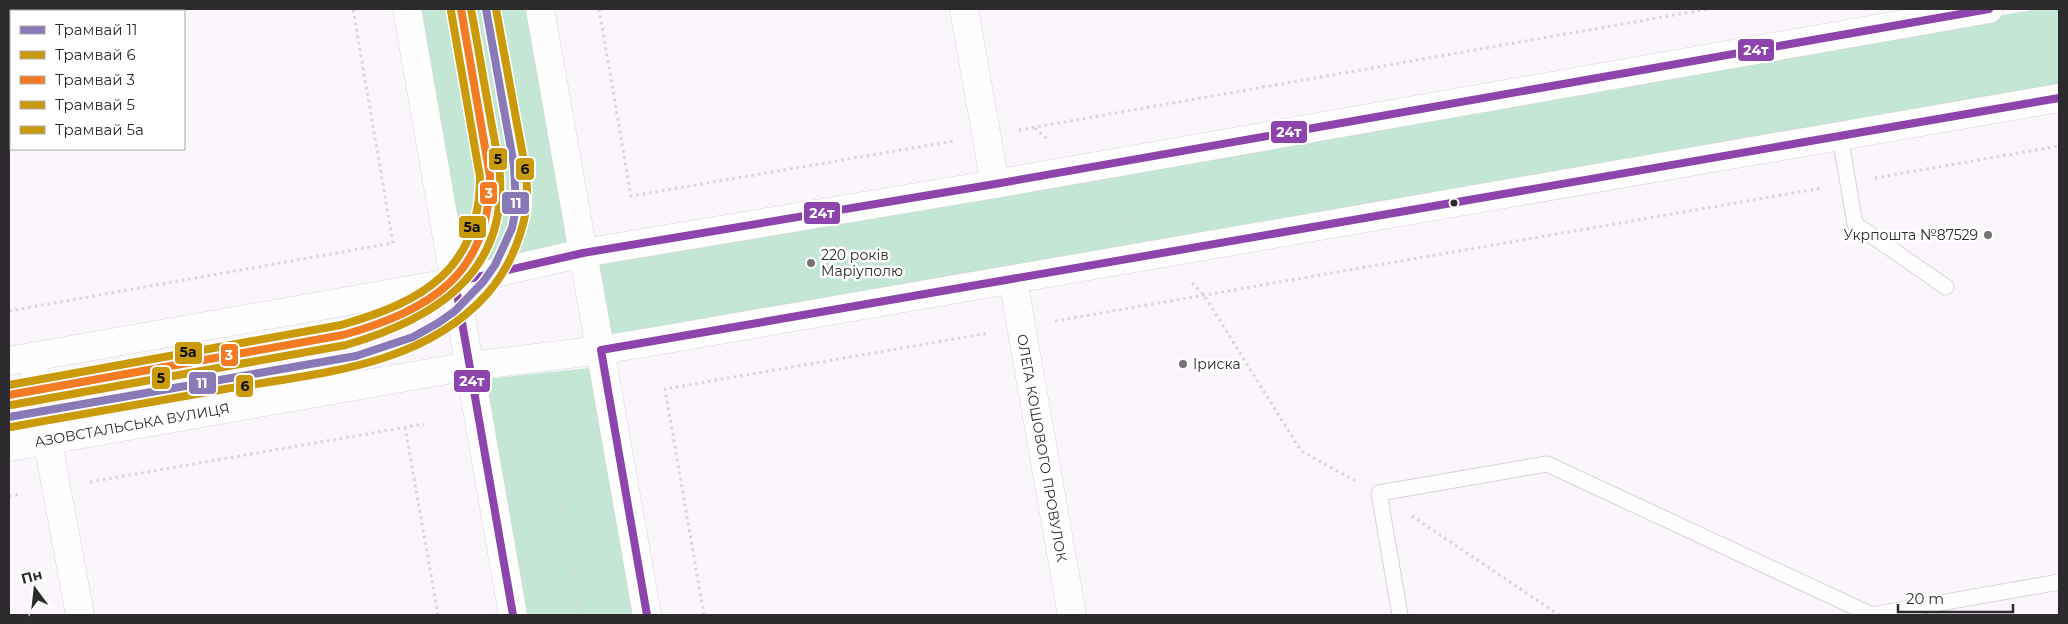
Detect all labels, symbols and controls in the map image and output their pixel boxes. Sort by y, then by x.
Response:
legend [10,10,185,150]
text: Трамвай 11 [55,20,137,39]
line badge: 24т [1737,38,1775,62]
text: 24т [1743,41,1769,59]
text: Трамвай 6 [55,45,136,64]
text: Трамвай 3 [55,70,135,89]
text: Трамвай 5 [55,95,135,114]
text: Трамвай 5а [55,120,144,139]
line badge: 24т [1270,120,1308,144]
text: 24т [1276,123,1302,141]
line badge: 5 [488,147,508,171]
text: 5 [494,150,502,168]
line badge: 6 [515,157,535,181]
text: 6 [521,160,530,178]
line badge: 3 [479,181,498,205]
text: 3 [484,184,493,202]
line badge: 11 [501,191,530,215]
text: 11 [511,194,521,212]
unlabelled marker [1449,198,1459,208]
line badge: 24т [803,201,841,225]
text: 24т [809,204,835,222]
line badge: 5а [458,215,487,239]
text: 5а [464,218,480,236]
place label: Укрпошта №87529 [1843,226,1978,244]
marker: Укрпошта №87529 [1982,229,1994,241]
place label: 220 років Маріуполю [821,246,903,280]
marker: 220 років Маріуполю [805,257,817,269]
street label: ОЛЕГА КОШОВОГО ПРОВУЛОК [1013,333,1071,563]
line badge: 5а [174,341,203,365]
text: 5а [180,343,196,361]
line badge: 3 [220,343,239,367]
text: 3 [224,346,233,364]
place label: Іриска [1193,355,1241,373]
marker: Іриска [1177,358,1189,370]
line badge: 5 [151,366,171,390]
text: 5 [157,369,165,387]
line badge: 24т [453,369,491,393]
line badge: 11 [188,371,217,395]
text: 24т [459,372,485,390]
text: 11 [197,374,207,392]
line badge: 6 [235,374,254,398]
text: 6 [241,377,250,395]
street label: АЗОВСТАЛЬСЬКА ВУЛИЦЯ [33,399,231,451]
north arrow [10,564,60,614]
text: Пн [19,565,44,588]
scale bar [1898,582,2013,614]
text: 20 m [1906,589,1944,608]

